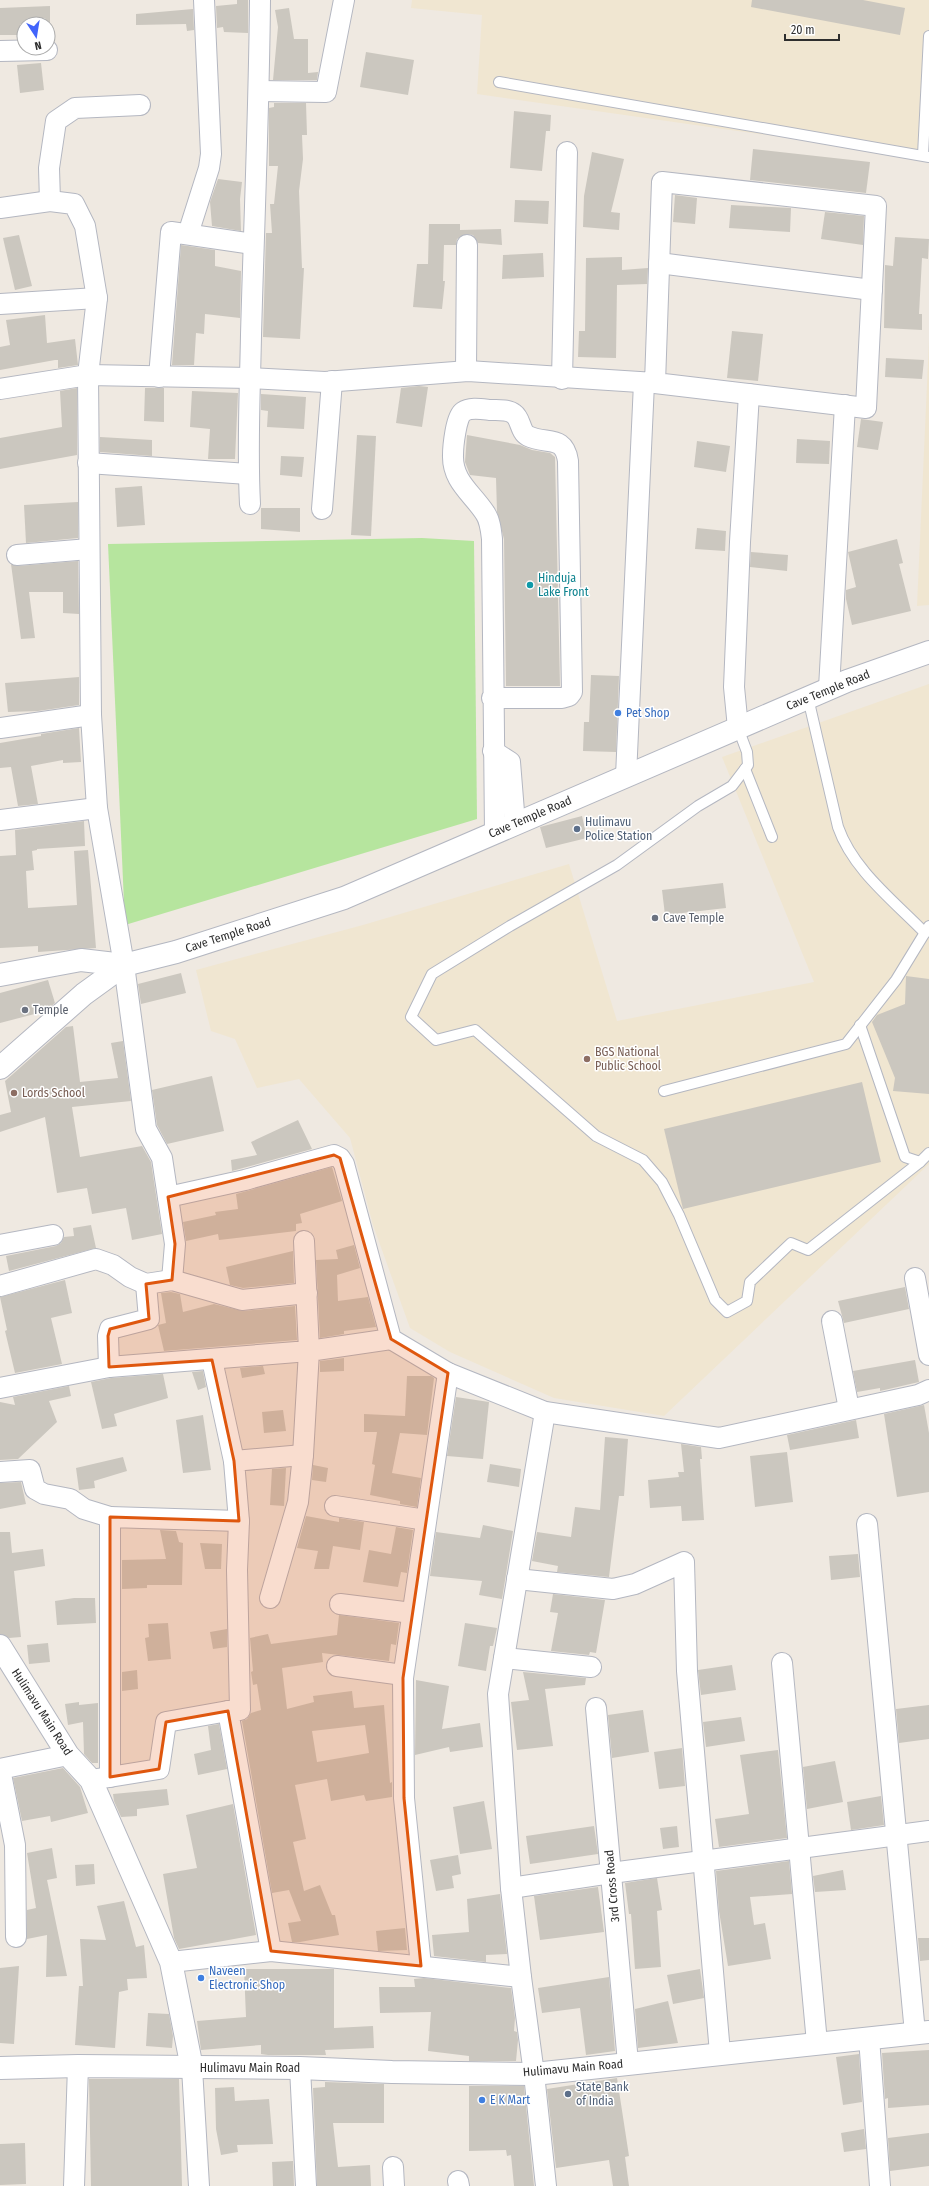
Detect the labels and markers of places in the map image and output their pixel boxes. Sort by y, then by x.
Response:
place label: Hinduja Lake Front [538,571,589,599]
marker: Hinduja Lake Front [525,580,535,590]
place label: Pet Shop [626,706,670,720]
marker: Pet Shop [613,708,623,718]
place label: Hulimavu Police Station [585,815,652,843]
marker: Hulimavu Police Station [572,824,582,834]
place label: Cave Temple [663,911,724,925]
marker: Cave Temple [650,913,660,923]
place label: Temple [33,1003,69,1017]
marker: Temple [20,1005,30,1015]
place label: BGS National Public School [595,1045,661,1073]
marker: BGS National Public School [582,1054,592,1064]
place label: Lords School [22,1086,85,1100]
marker: Lords School [9,1088,19,1098]
place label: Naveen Electronic Shop [209,1964,285,1992]
marker: Naveen Electronic Shop [196,1973,206,1983]
place label: State Bank of India [576,2080,629,2108]
marker: State Bank of India [563,2089,573,2099]
place label: E K Mart [490,2093,530,2107]
marker: E K Mart [477,2095,487,2105]

